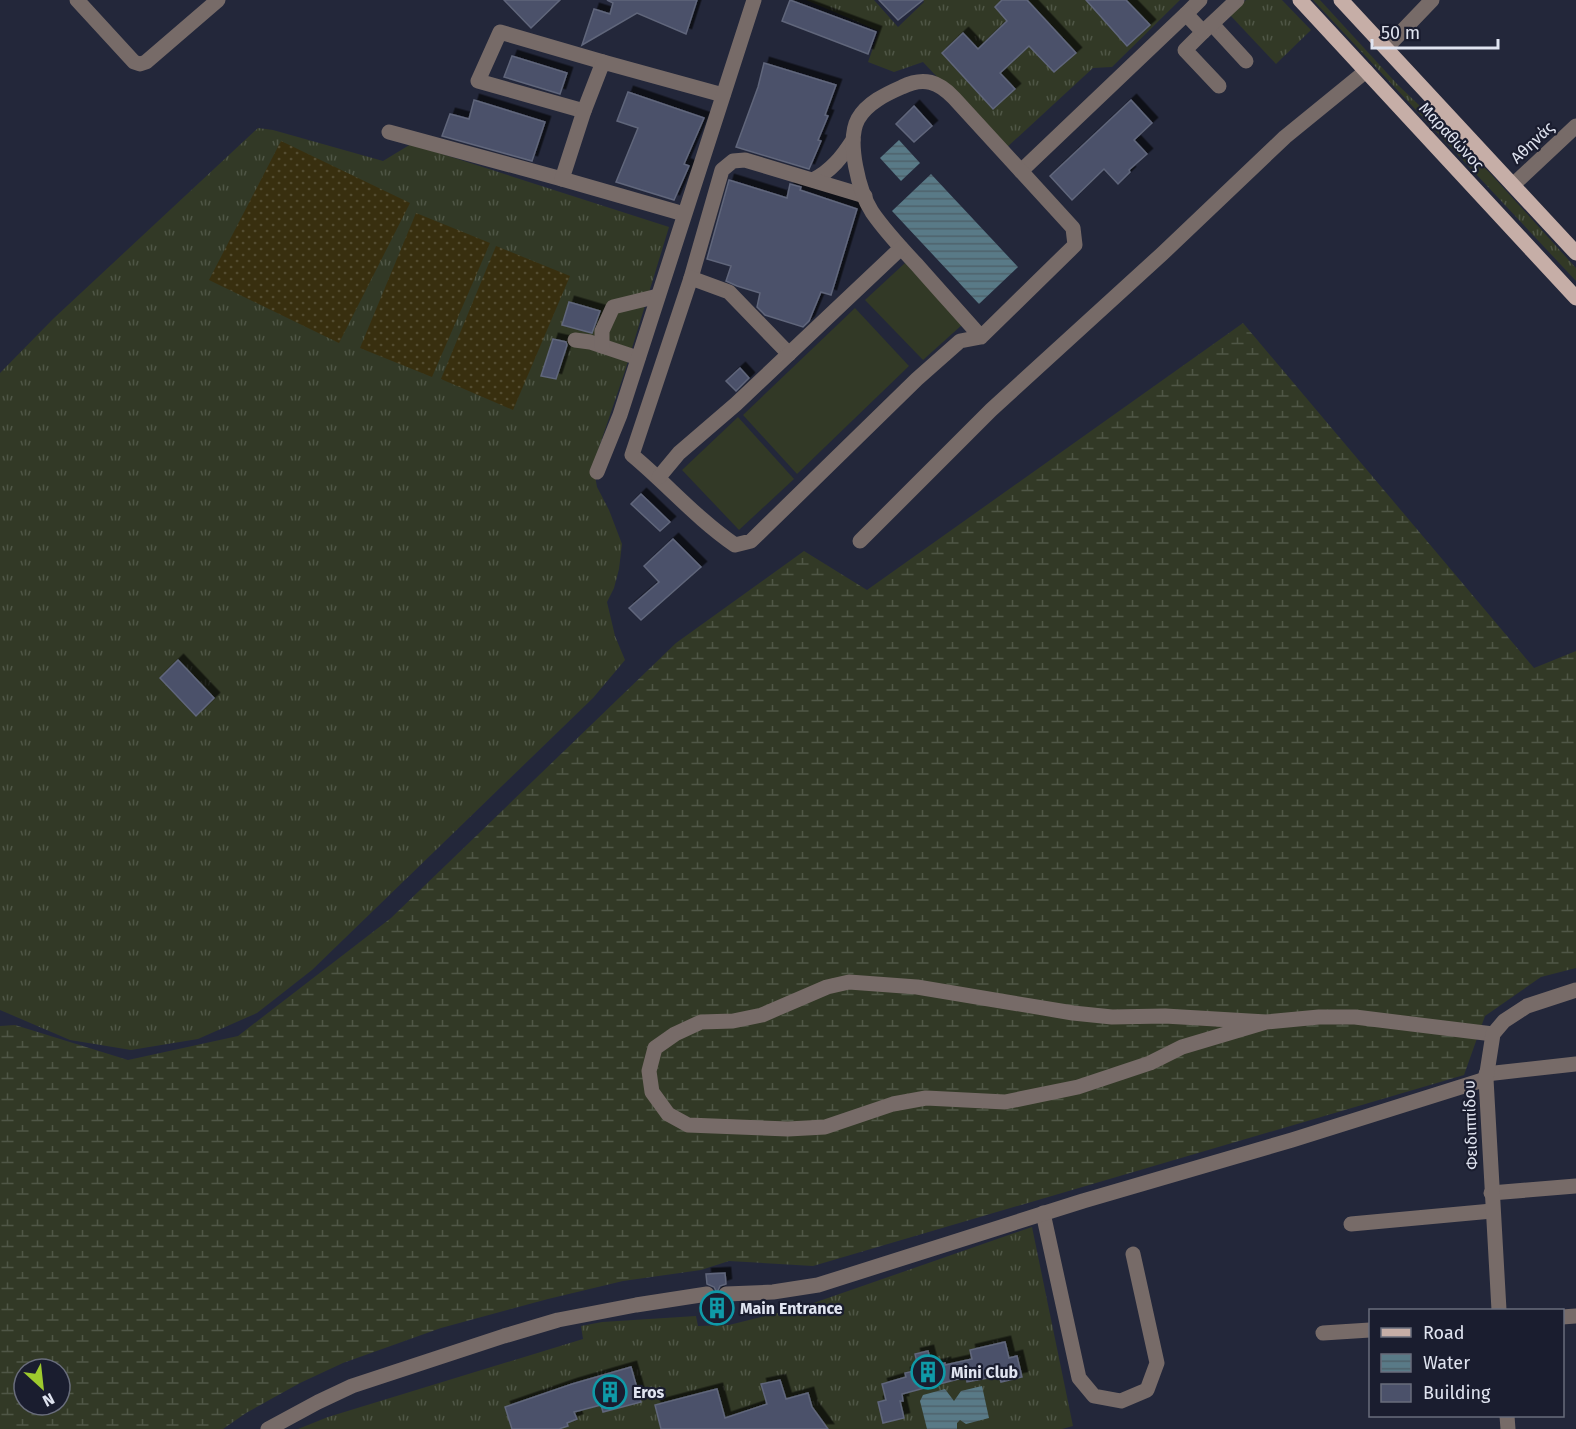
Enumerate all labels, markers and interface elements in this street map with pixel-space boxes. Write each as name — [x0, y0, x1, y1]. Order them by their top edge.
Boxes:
scale bar — [1372, 12, 1498, 50]
text: 50 m — [1381, 22, 1420, 44]
street label: Μαραθώνος — [1415, 98, 1488, 175]
street label: Αθηνάς — [1507, 117, 1558, 167]
street label: Φειδιππίδου — [1459, 1080, 1482, 1170]
building icon: Main Entrance — [699, 1290, 735, 1326]
place label: Main Entrance — [740, 1299, 843, 1318]
legend — [1369, 1309, 1564, 1417]
text: Road — [1423, 1322, 1465, 1344]
text: Water — [1423, 1352, 1470, 1374]
building icon: Mini Club — [910, 1354, 946, 1390]
north arrow — [12, 1357, 72, 1417]
place label: Mini Club — [951, 1363, 1018, 1382]
building icon: Eros — [592, 1374, 628, 1410]
text: Building — [1423, 1382, 1491, 1404]
place label: Eros — [633, 1383, 665, 1402]
text: N — [40, 1389, 58, 1411]

